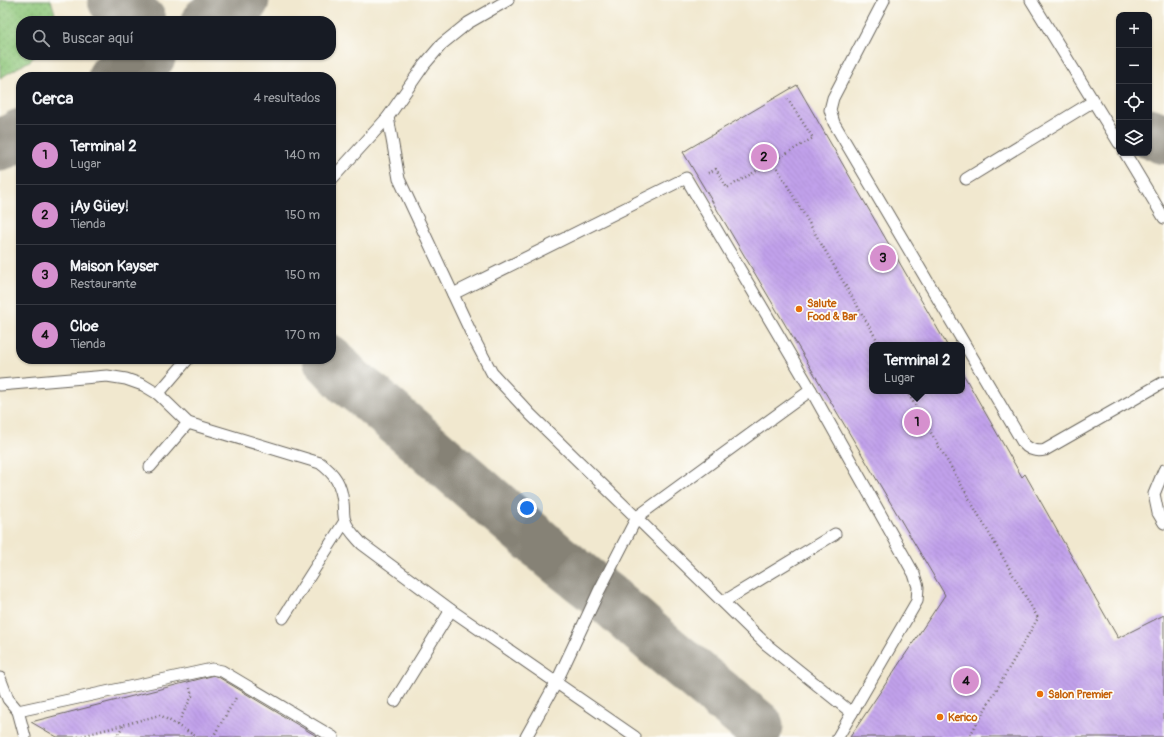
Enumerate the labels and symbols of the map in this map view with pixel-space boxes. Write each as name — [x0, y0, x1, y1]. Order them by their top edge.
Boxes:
pin: 2 — [751, 142, 777, 172]
pin: 3 — [870, 243, 896, 273]
place label: Salute Food & Bar — [807, 297, 858, 323]
marker: Salute Food & Bar — [794, 304, 804, 314]
pin: 1 — [904, 407, 930, 437]
your location — [517, 498, 537, 518]
pin: 4 — [953, 666, 979, 696]
place label: Salon Premier — [1048, 688, 1114, 701]
marker: Salon Premier — [1035, 689, 1045, 699]
place label: Kerico — [948, 711, 978, 724]
marker: Kerico — [935, 712, 945, 722]

